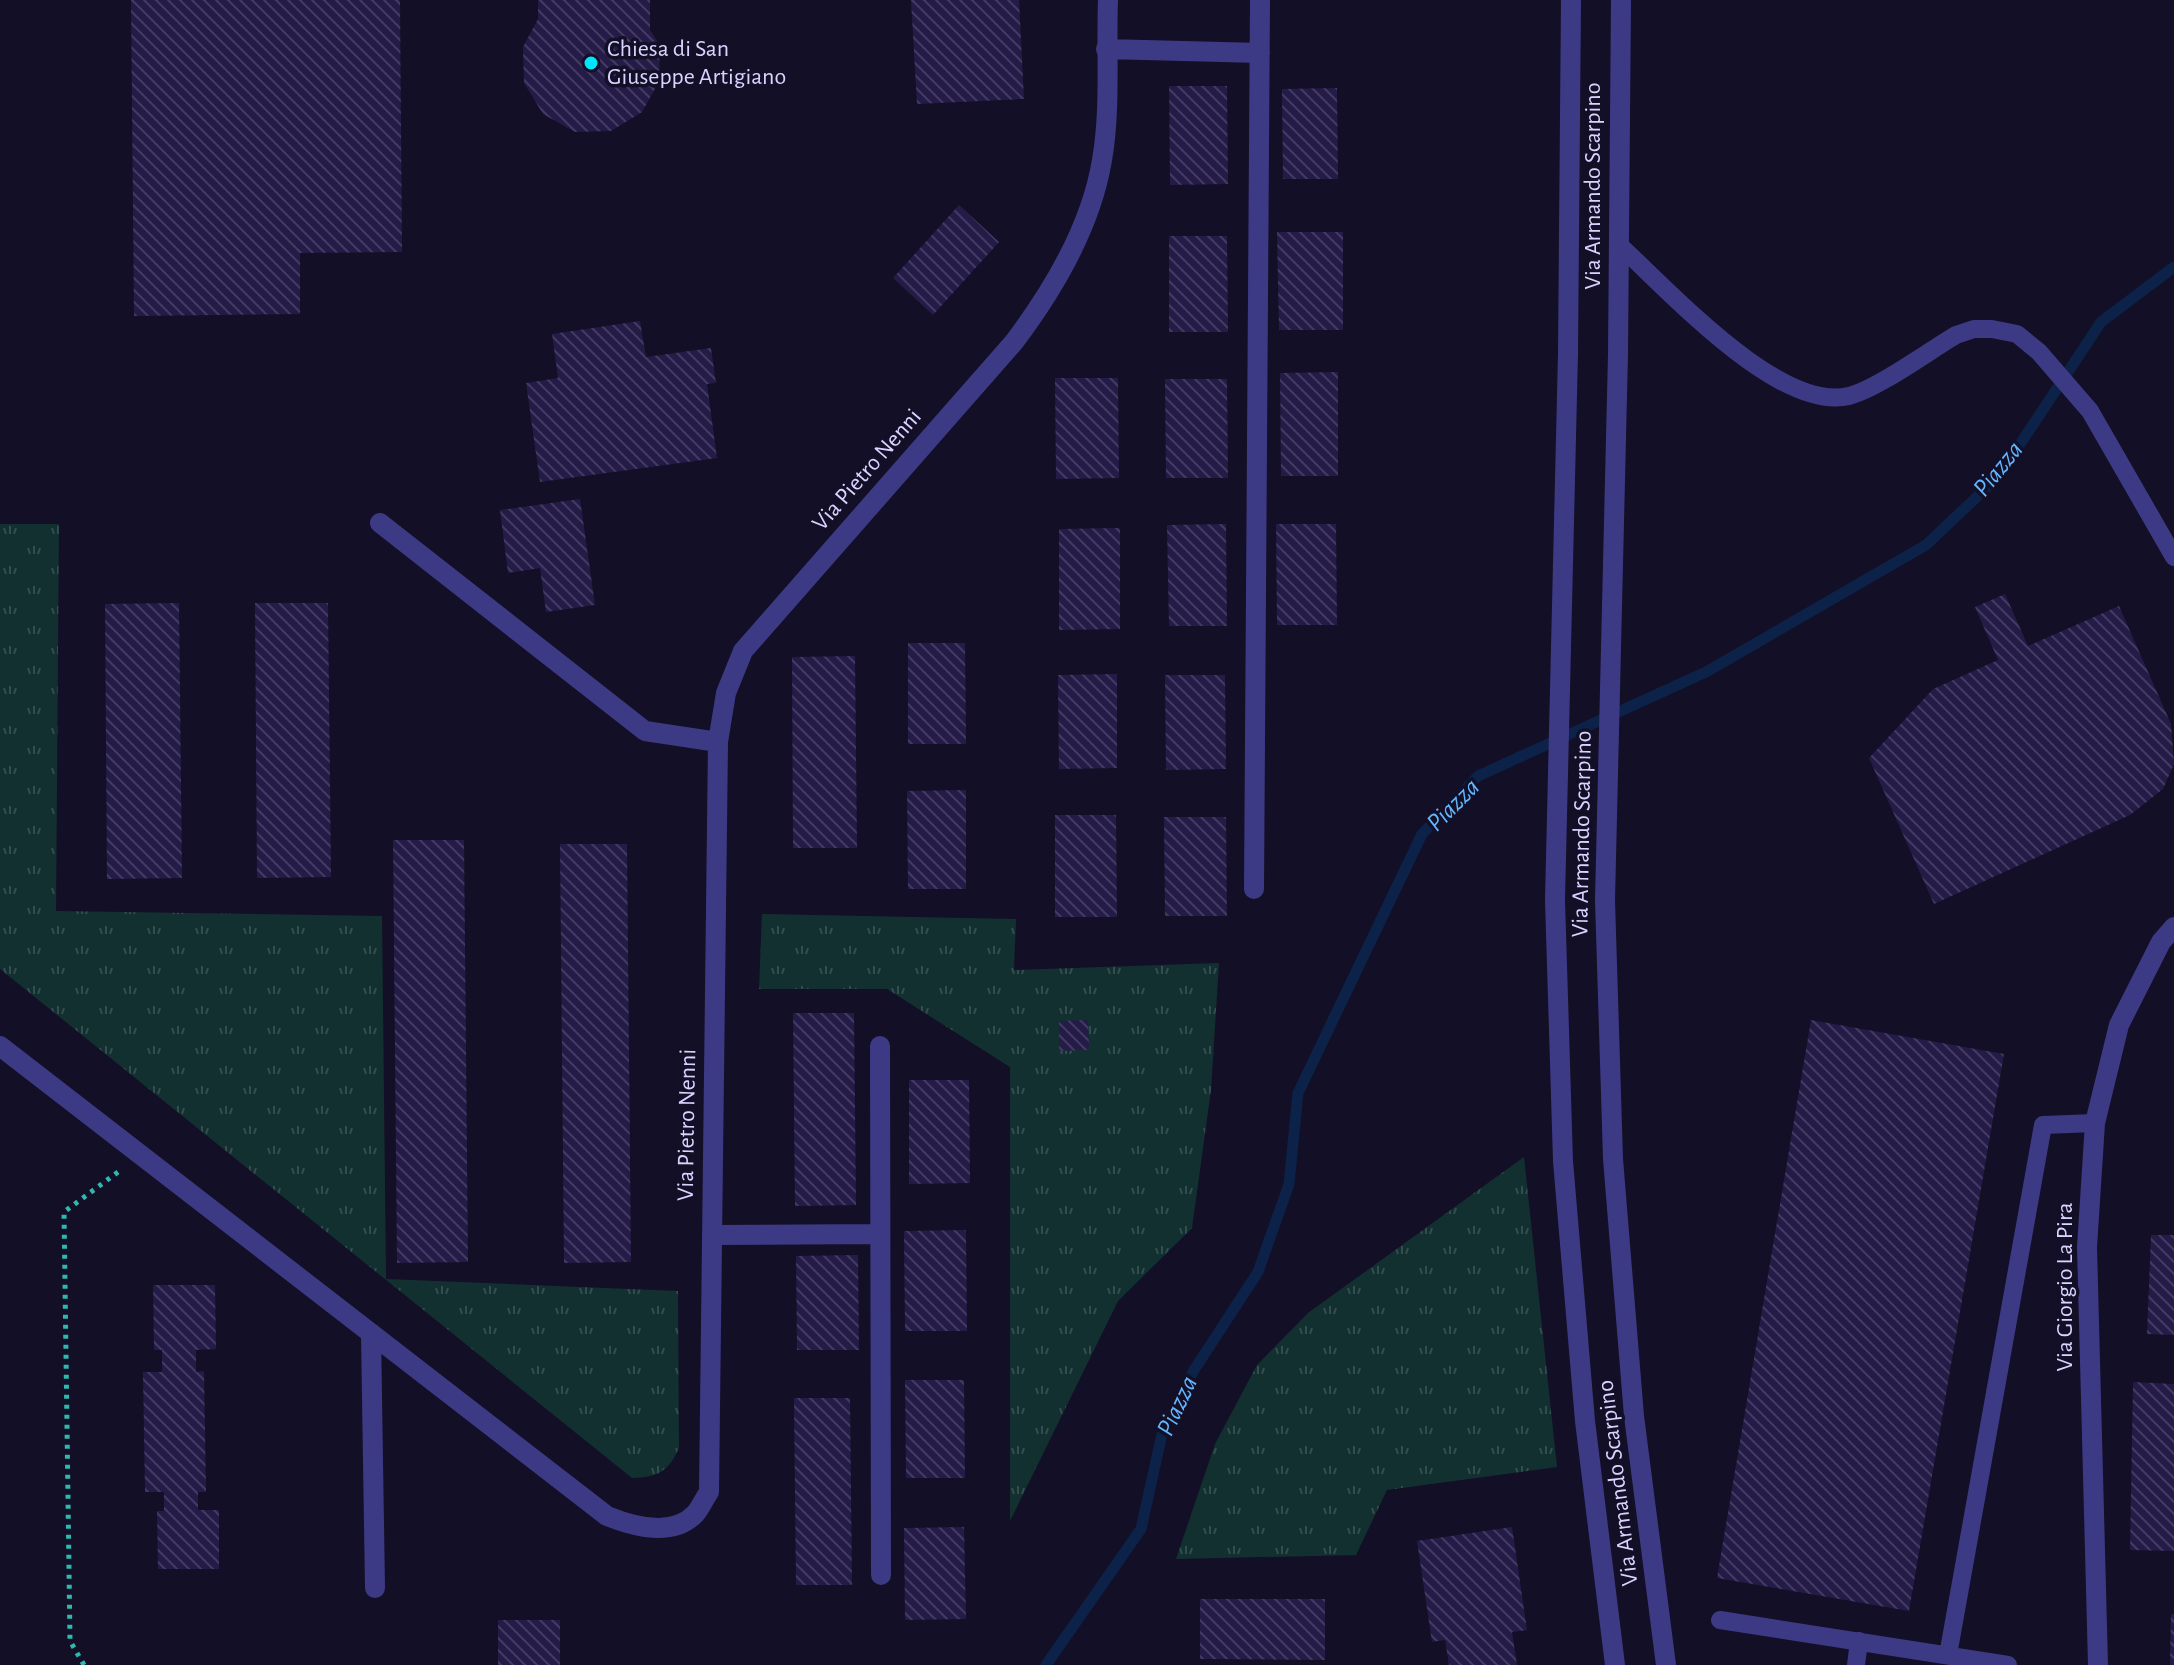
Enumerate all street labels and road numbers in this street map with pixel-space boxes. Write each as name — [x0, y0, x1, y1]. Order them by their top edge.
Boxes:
street label: Via Armando Scarpino — [1581, 82, 1605, 290]
street label: Via Pietro Nenni — [808, 405, 926, 535]
street label: Via Armando Scarpino — [1568, 730, 1596, 938]
street label: Via Pietro Nenni — [674, 1049, 700, 1201]
street label: Via Giorgio La Pira — [2053, 1202, 2077, 1372]
street label: Via Armando Scarpino — [1593, 1379, 1643, 1587]

